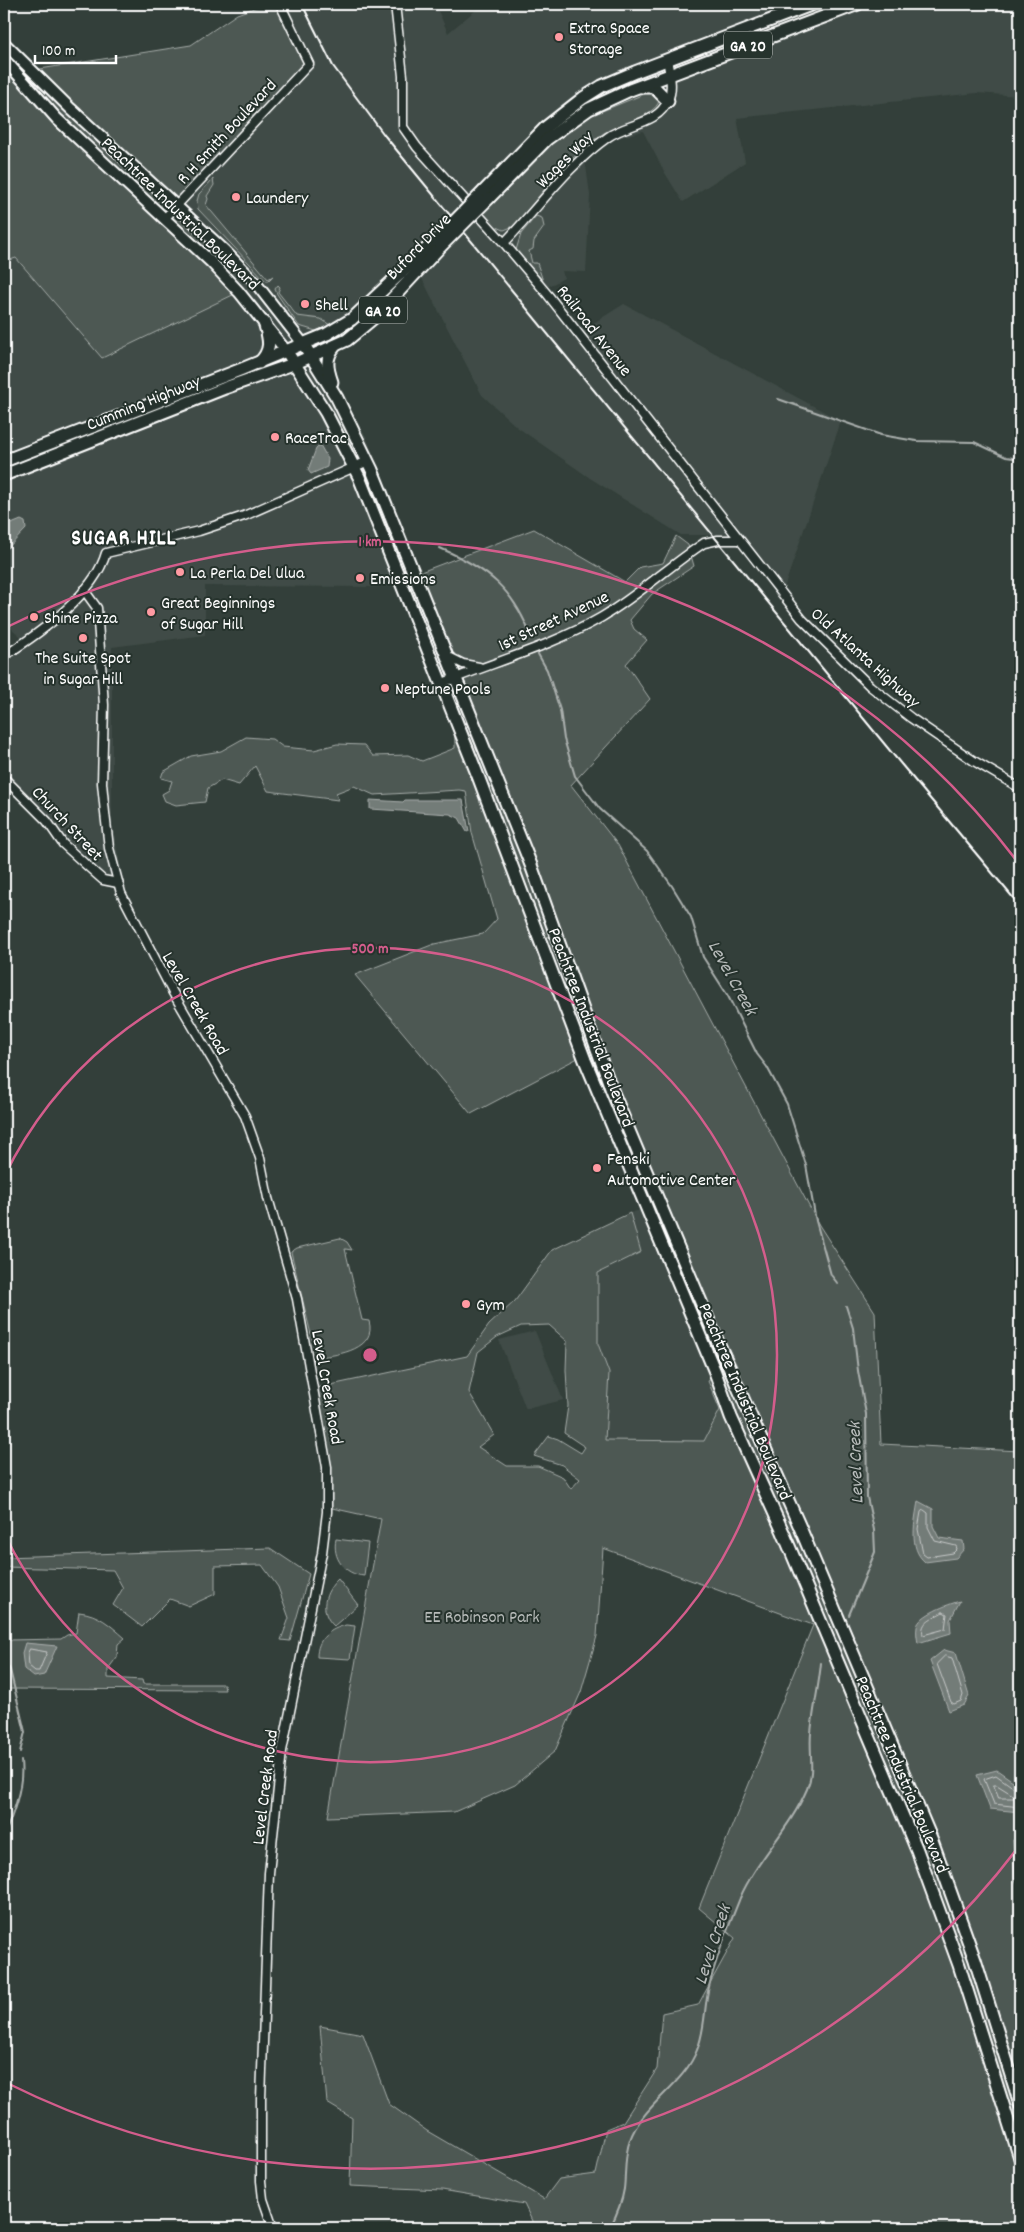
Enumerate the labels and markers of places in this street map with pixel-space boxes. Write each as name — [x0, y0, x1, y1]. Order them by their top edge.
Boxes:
place label: Extra Space Storage — [569, 17, 650, 63]
marker: Extra Space Storage — [553, 31, 565, 43]
place label: Laundery — [246, 187, 309, 212]
marker: Laundery — [230, 191, 242, 203]
place label: Shell — [315, 294, 348, 319]
marker: Shell — [299, 298, 311, 310]
place label: RaceTrac — [285, 427, 347, 452]
marker: RaceTrac — [269, 431, 281, 443]
place label: La Perla Del Ulua — [190, 562, 305, 587]
marker: La Perla Del Ulua — [174, 566, 186, 578]
place label: Emissions — [370, 568, 436, 593]
marker: Emissions — [354, 572, 366, 584]
place label: Great Beginnings of Sugar Hill — [161, 592, 275, 638]
marker: Great Beginnings of Sugar Hill — [145, 606, 157, 618]
place label: Shine Pizza — [44, 607, 118, 632]
marker: Shine Pizza — [28, 611, 40, 623]
marker: The Suite Spot in Sugar Hill — [77, 632, 89, 644]
place label: The Suite Spot in Sugar Hill — [35, 647, 131, 693]
place label: Neptune Pools — [395, 678, 491, 703]
marker: Neptune Pools — [379, 682, 391, 694]
place label: Fenski Automotive Center — [607, 1148, 736, 1194]
marker: Fenski Automotive Center — [591, 1162, 603, 1174]
place label: Gym — [476, 1294, 505, 1319]
marker: Gym — [460, 1298, 472, 1310]
centre of rings — [361, 1346, 379, 1364]

